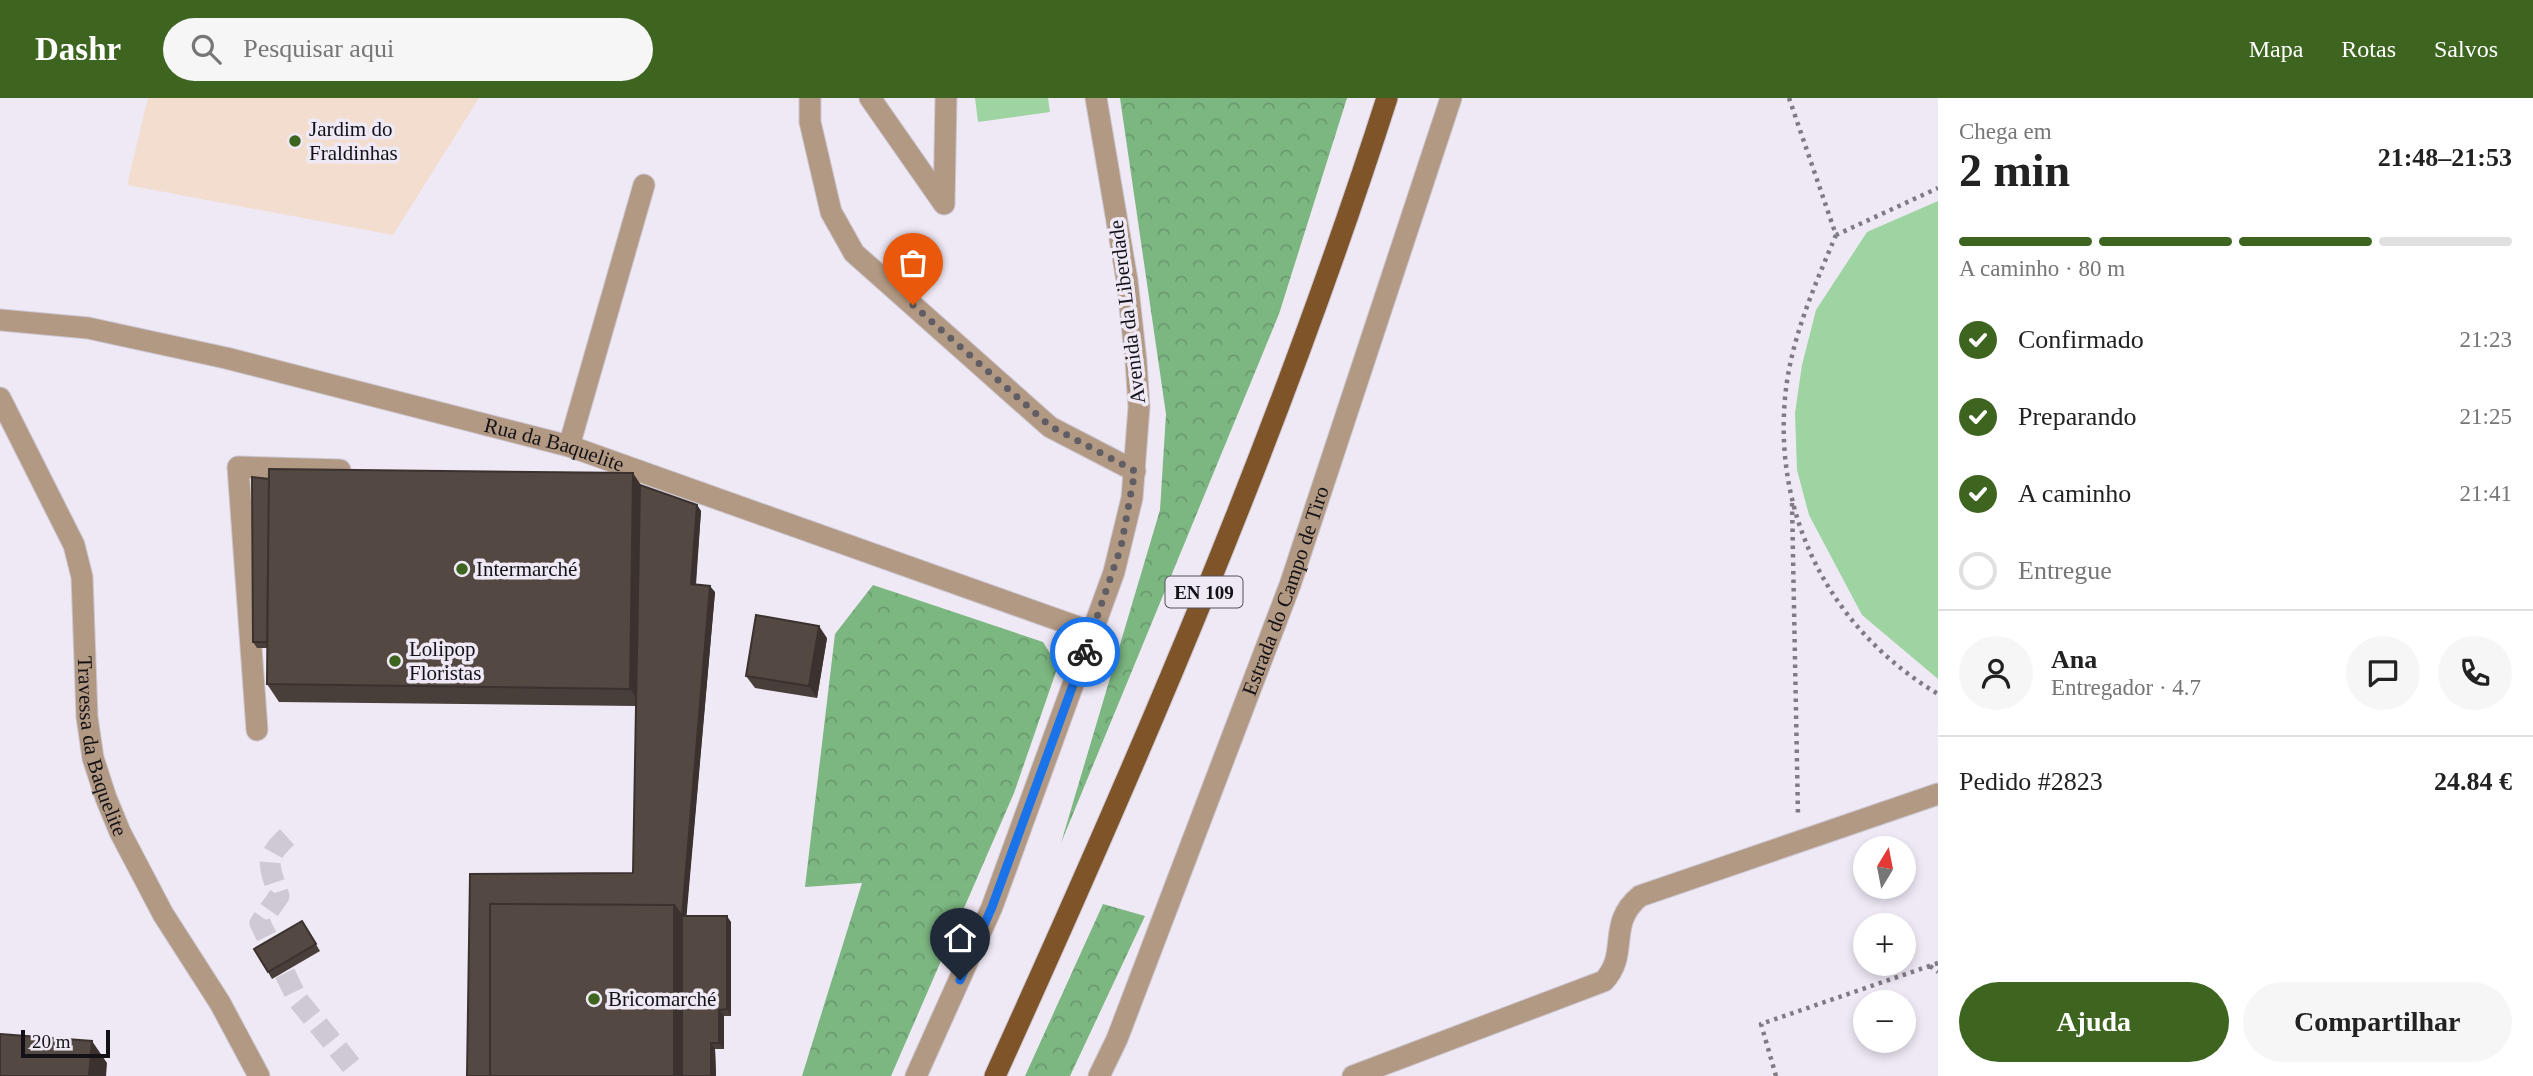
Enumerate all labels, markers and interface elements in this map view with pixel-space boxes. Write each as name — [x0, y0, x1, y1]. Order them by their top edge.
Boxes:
search box — [163, 18, 653, 81]
icon: search — [187, 30, 225, 68]
text: Dashr — [35, 31, 121, 67]
text: Pesquisar aqui — [243, 34, 394, 63]
text: Mapa — [2249, 36, 2303, 62]
text: Rotas — [2341, 36, 2396, 62]
text: Salvos — [2434, 36, 2498, 62]
place label: Jardim do Fraldinhas — [309, 117, 398, 165]
text: Chega em — [1959, 119, 2052, 144]
marker: Jardim do Fraldinhas — [287, 133, 303, 149]
text: 21:48–21:53 — [2378, 143, 2512, 172]
text: 2 min — [1959, 145, 2070, 196]
street label: Avenida da Liberdade — [1104, 219, 1150, 405]
pin — [883, 233, 943, 305]
icon: bag — [894, 244, 932, 282]
text: A caminho · 80 m — [1959, 256, 2125, 281]
icon: check — [1959, 321, 1997, 359]
text: Confirmado — [2018, 325, 2144, 354]
text: 21:23 — [2460, 327, 2512, 352]
icon: check — [1959, 398, 1997, 436]
text: Preparando — [2018, 402, 2136, 431]
text: 21:25 — [2460, 404, 2512, 429]
street label: Rua da Baquelite — [482, 413, 627, 477]
icon: check — [1959, 475, 1997, 513]
text: A caminho — [2018, 479, 2131, 508]
text: 21:41 — [2460, 481, 2512, 506]
street label: Estrada do Campo de Tiro — [1237, 483, 1334, 699]
text: Entregue — [2018, 556, 2112, 585]
place label: Intermarché — [476, 557, 577, 581]
marker: Intermarché — [454, 561, 470, 577]
road number: EN 109 — [1166, 576, 1242, 607]
courier — [1050, 617, 1120, 687]
icon: bike — [1066, 633, 1104, 671]
button: person — [1959, 636, 2033, 710]
button: chat — [2346, 636, 2420, 710]
button: phone — [2438, 636, 2512, 710]
place label: Lolipop Floristas — [409, 637, 481, 685]
text: Ana — [2051, 645, 2097, 674]
marker: Lolipop Floristas — [387, 653, 403, 669]
street label: Travessa da Baquelite — [73, 656, 132, 840]
text: Entregador · 4.7 — [2051, 675, 2201, 700]
text: Pedido #2823 — [1959, 767, 2103, 796]
text: 24.84 € — [2434, 767, 2512, 796]
north arrow — [1853, 836, 1916, 900]
map controls — [1853, 836, 1916, 1053]
pin — [930, 908, 990, 980]
button: + — [1853, 913, 1916, 976]
icon: home — [941, 919, 979, 957]
button: Ajuda — [1959, 982, 2229, 1062]
button: Compartilhar — [2243, 982, 2512, 1062]
place label: Bricomarché — [608, 987, 716, 1011]
button: − — [1853, 990, 1916, 1053]
marker: Bricomarché — [586, 991, 602, 1007]
scale bar — [21, 1027, 110, 1059]
text: 20 m — [32, 1031, 71, 1052]

